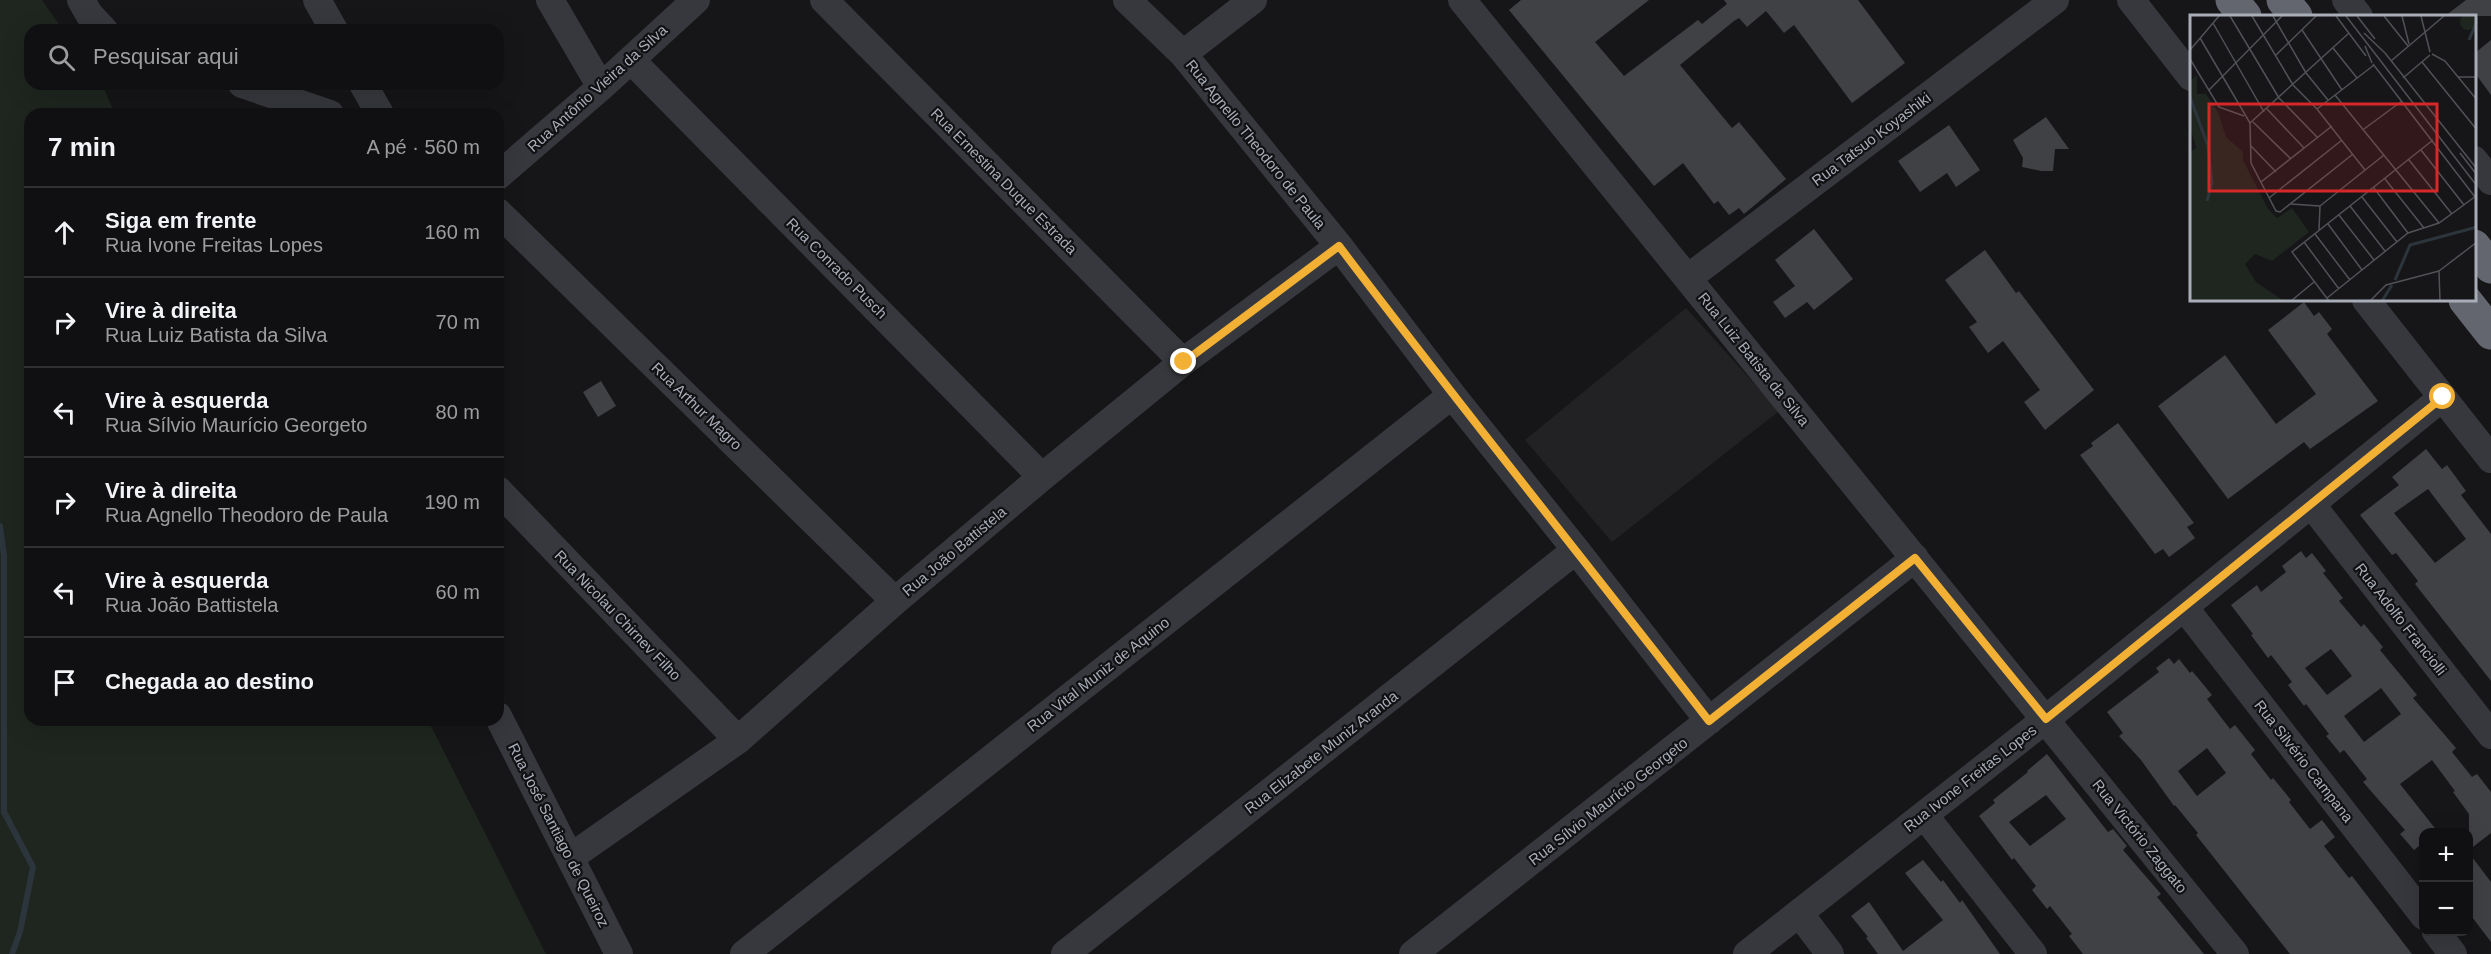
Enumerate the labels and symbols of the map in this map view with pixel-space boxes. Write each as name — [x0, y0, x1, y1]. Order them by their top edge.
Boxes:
inset map — [2190, 15, 2476, 302]
street label: Rua Antônio Vieira da Silva — [524, 21, 671, 155]
street label: Rua Agnello Theodoro de Paula — [1183, 56, 1330, 232]
street label: Rua Tatsuo Koyashiki — [1808, 89, 1934, 189]
street label: Rua Ernestina Duque Estrada — [928, 105, 1081, 258]
street label: Rua Conrado Pusch — [783, 214, 891, 322]
street label: Rua Luiz Batista da Silva — [1695, 289, 1813, 430]
route end — [1170, 348, 1196, 374]
street label: Rua Arthur Magro — [649, 359, 745, 453]
route start — [2429, 383, 2455, 409]
street label: Rua João Battistela — [899, 502, 1010, 599]
street label: Rua Nicolau Chirnev Filho — [551, 546, 685, 684]
street label: Rua Adolfo Franciolli — [2352, 560, 2450, 678]
street label: Rua Vital Muniz de Aquino — [1024, 613, 1172, 735]
street label: Rua Elizabete Muniz Aranda — [1241, 687, 1401, 817]
street label: Rua Silvério Campana — [2251, 697, 2357, 826]
street label: Rua Ivone Freitas Lopes — [1900, 721, 2040, 835]
street label: Rua Sílvio Maurício Georgeto — [1525, 734, 1691, 868]
street label: Rua José Santiago de Queiroz — [505, 740, 613, 930]
street label: Rua Victório Zaggato — [2089, 776, 2191, 896]

